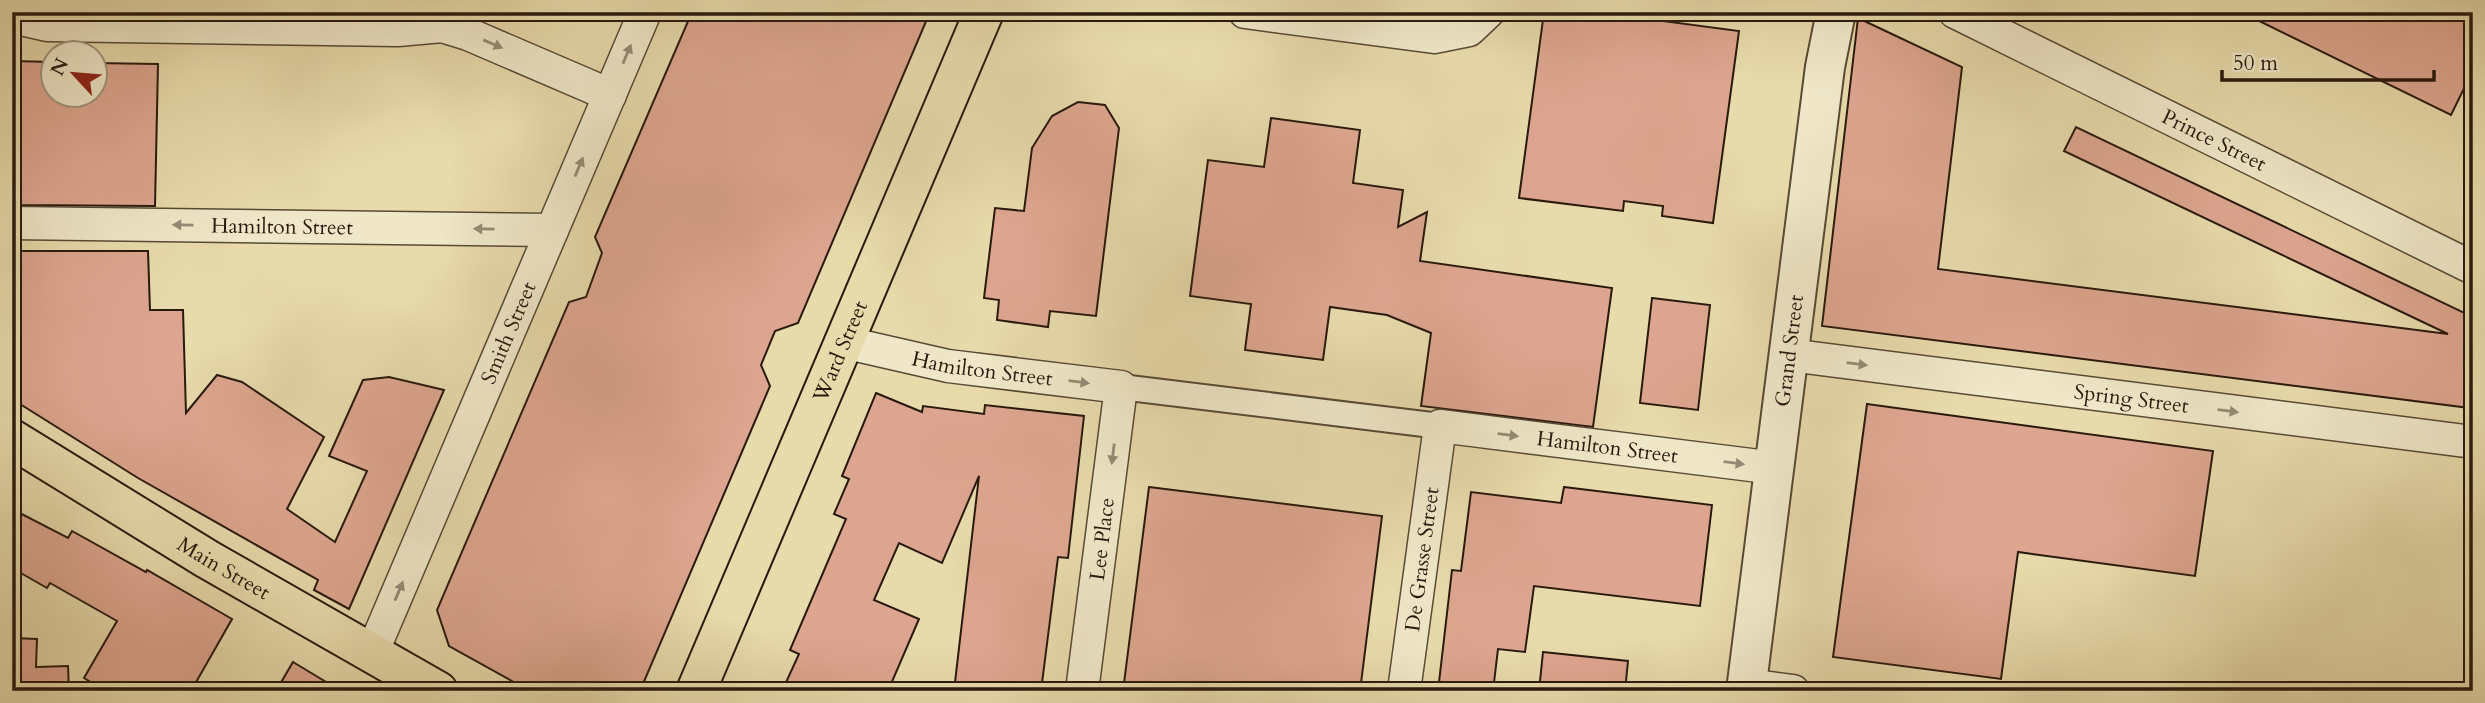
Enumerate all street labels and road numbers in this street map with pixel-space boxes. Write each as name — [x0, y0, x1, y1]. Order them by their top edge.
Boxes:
street label: Prince Street — [2157, 102, 2271, 179]
street label: Hamilton Street — [211, 212, 353, 242]
street label: Smith Street — [474, 277, 544, 389]
street label: Grand Street — [1768, 293, 1811, 409]
street label: Ward Street — [806, 296, 875, 407]
street label: Hamilton Street — [909, 344, 1054, 394]
street label: Spring Street — [2072, 377, 2191, 421]
street label: Hamilton Street — [1535, 424, 1680, 471]
street label: De Grasse Street — [1398, 485, 1447, 633]
street label: Lee Place — [1083, 496, 1122, 582]
street label: Main Street — [172, 530, 275, 607]

